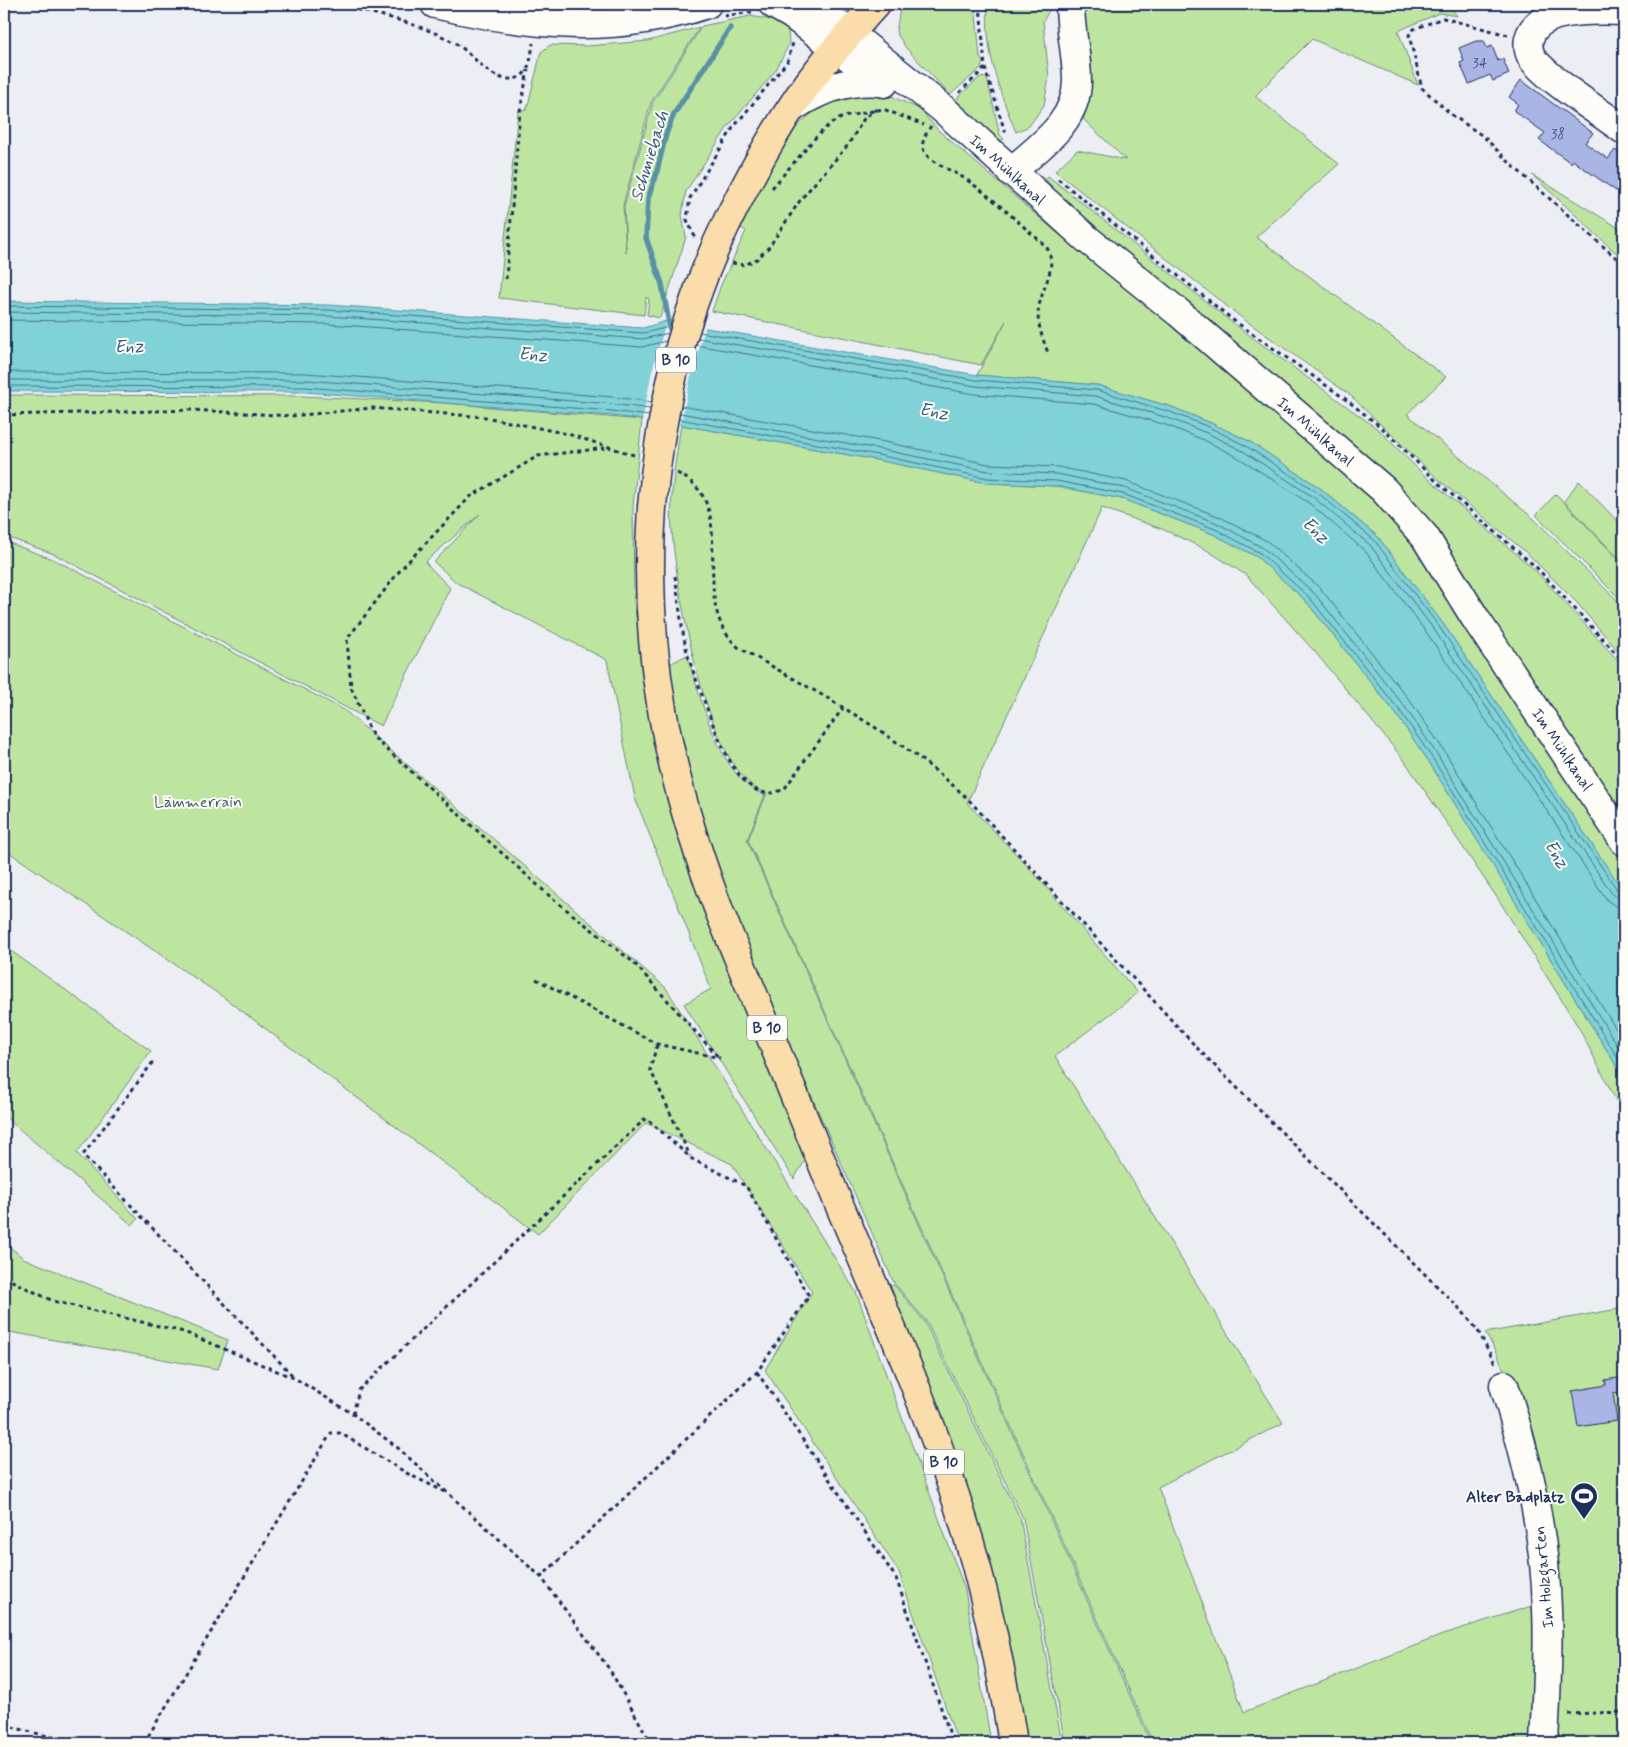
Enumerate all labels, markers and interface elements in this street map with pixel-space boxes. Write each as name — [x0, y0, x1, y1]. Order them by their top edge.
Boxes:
house number: 34 — [1473, 54, 1488, 72]
water label: Schmiebach — [625, 108, 675, 204]
house number: 38 — [1551, 125, 1565, 143]
street label: Im Mühlkanal — [964, 130, 1050, 210]
water label: Enz — [114, 334, 144, 360]
water label: Enz — [517, 342, 549, 368]
road number: B 10 — [656, 348, 696, 372]
street label: Im Mühlkanal — [1272, 393, 1358, 472]
water label: Enz — [917, 398, 951, 426]
water label: Enz — [1296, 512, 1334, 550]
street label: Im Mühlkanal — [1526, 704, 1597, 795]
park label: Lämmerrain — [154, 792, 242, 813]
water label: Enz — [1538, 836, 1574, 874]
road number: B 10 — [747, 1016, 787, 1040]
road number: B 10 — [924, 1450, 964, 1474]
sports icon: Alter Badplatz — [1569, 1481, 1599, 1520]
place label: Alter Badplatz — [1466, 1487, 1565, 1508]
street label: Im Holzgarten — [1530, 1525, 1560, 1629]

